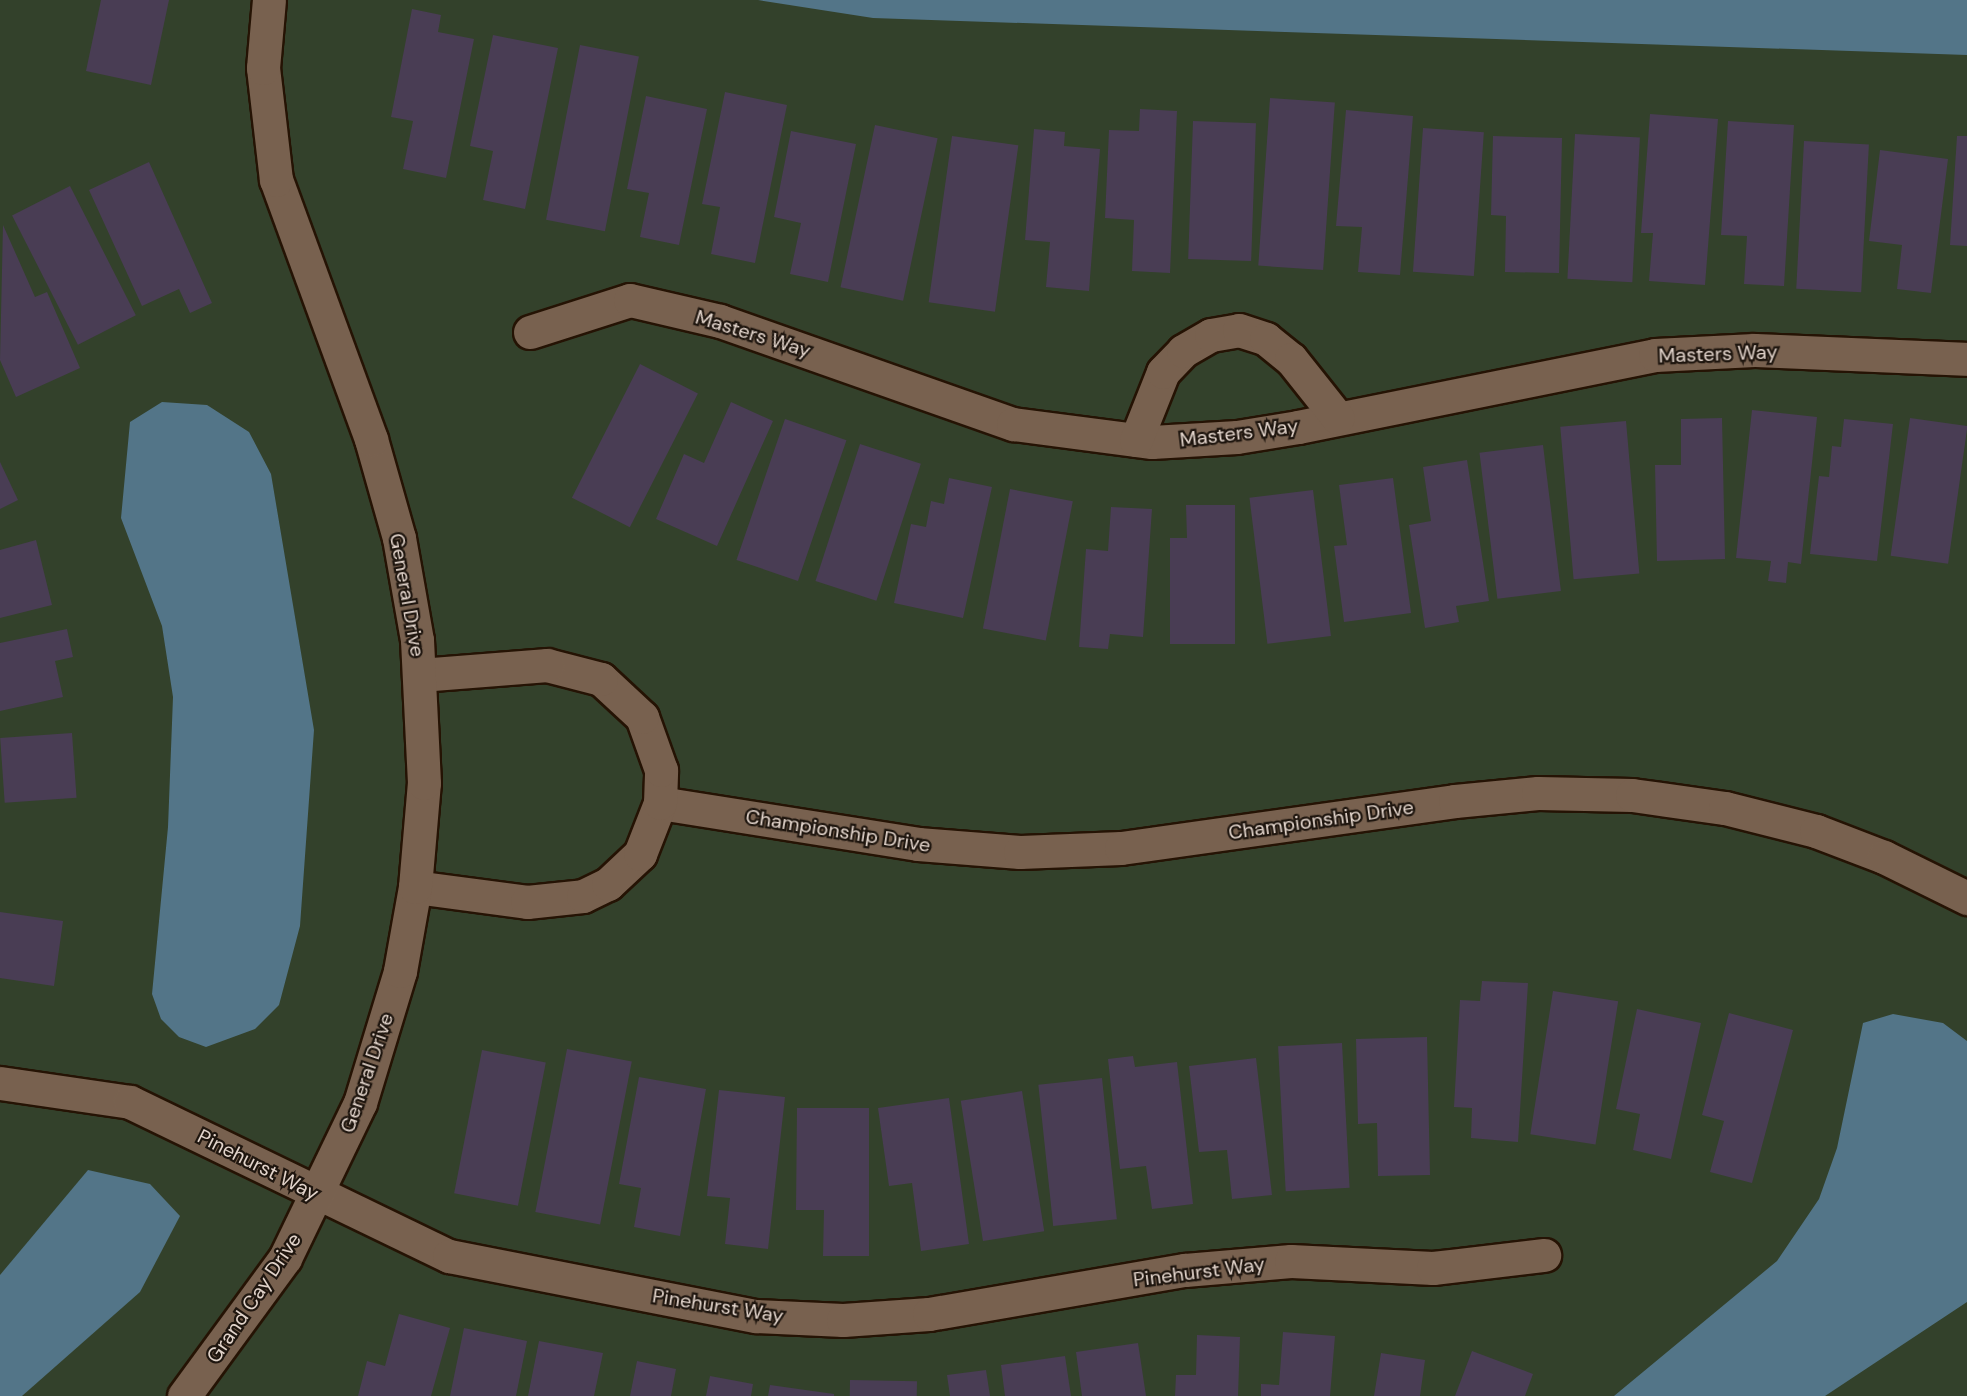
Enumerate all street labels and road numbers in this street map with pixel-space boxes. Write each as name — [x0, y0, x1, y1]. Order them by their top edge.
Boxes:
street label: Masters Way — [693, 305, 813, 363]
street label: Masters Way — [1658, 340, 1778, 368]
street label: Masters Way — [1178, 414, 1300, 452]
street label: General Drive — [384, 531, 430, 659]
street label: Championship Drive — [1227, 795, 1415, 845]
street label: Championship Drive — [744, 805, 932, 857]
street label: General Drive — [335, 1010, 399, 1136]
street label: Pinehurst Way — [194, 1124, 322, 1206]
street label: Grand Cay Drive — [202, 1228, 306, 1368]
street label: Pinehurst Way — [1132, 1252, 1266, 1292]
street label: Pinehurst Way — [651, 1284, 785, 1328]

